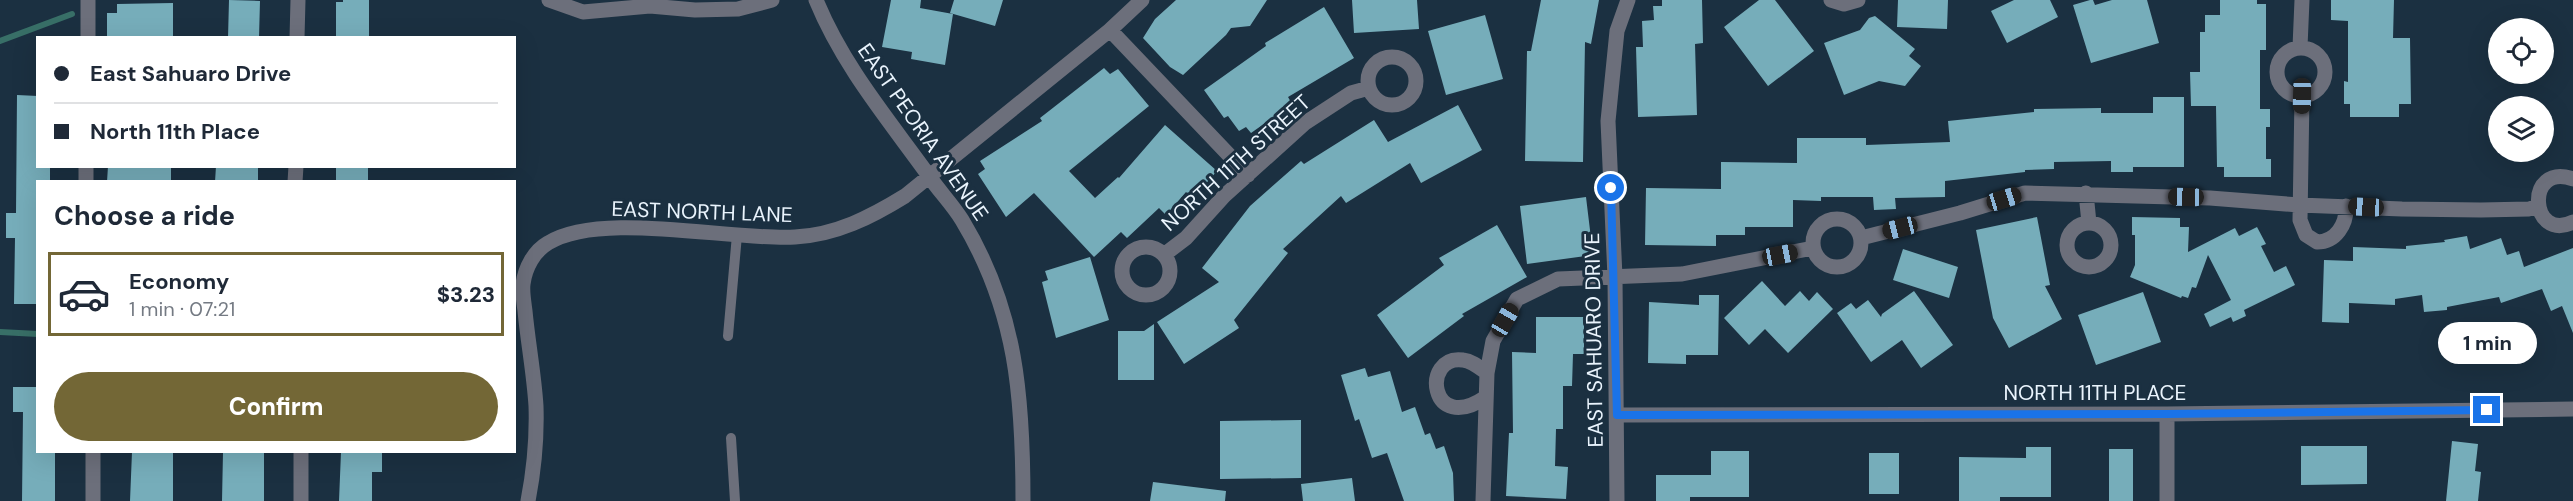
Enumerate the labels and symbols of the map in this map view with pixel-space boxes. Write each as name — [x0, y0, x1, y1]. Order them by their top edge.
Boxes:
street label: EAST PEORIA AVENUE — [851, 38, 995, 226]
car — [2293, 78, 2311, 114]
street label: NORTH 11TH STREET — [1156, 88, 1317, 237]
route start — [1597, 174, 1624, 201]
car — [1984, 185, 2024, 213]
car — [2168, 188, 2204, 206]
street label: EAST NORTH LANE — [611, 195, 793, 229]
car — [2348, 197, 2384, 217]
car — [1880, 215, 1920, 241]
street label: EAST SAHUARO DRIVE — [1578, 232, 1610, 448]
car — [1761, 243, 1799, 267]
car — [1488, 300, 1522, 340]
callout: 1 min — [2438, 323, 2536, 365]
street label: NORTH 11TH PLACE — [2004, 379, 2186, 407]
route end — [2473, 396, 2500, 423]

